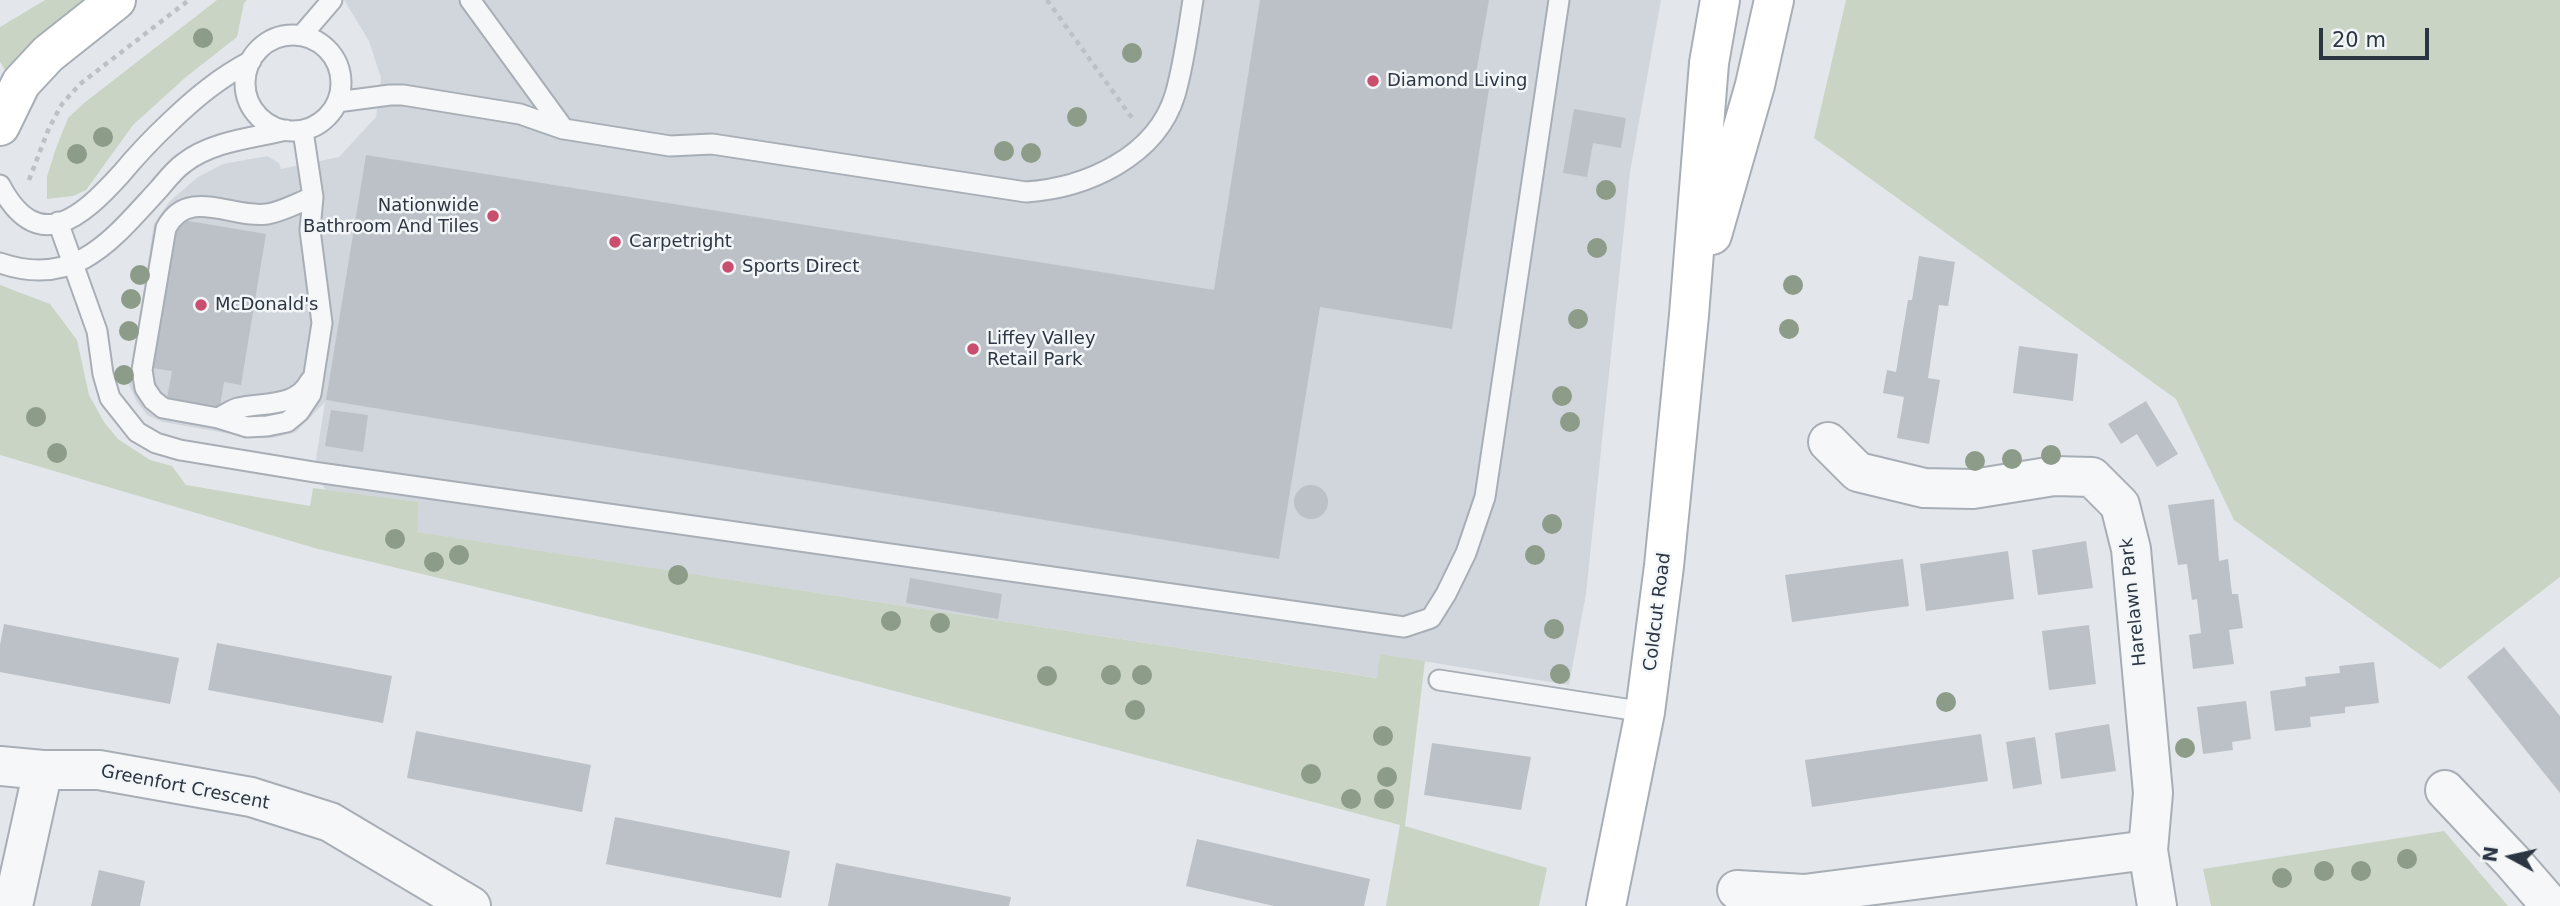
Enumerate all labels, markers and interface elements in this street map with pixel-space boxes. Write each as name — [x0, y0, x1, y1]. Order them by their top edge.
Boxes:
scale bar — [2322, 14, 2432, 58]
text: 20 m — [2332, 28, 2386, 52]
place label: Diamond Living — [1387, 70, 1528, 92]
marker: Diamond Living — [1365, 73, 1381, 89]
place label: Nationwide Bathroom And Tiles — [303, 195, 479, 238]
marker: Nationwide Bathroom And Tiles — [485, 208, 501, 224]
place label: Carpetright — [629, 231, 732, 253]
marker: Carpetright — [607, 234, 623, 250]
place label: Sports Direct — [742, 256, 859, 278]
marker: Sports Direct — [720, 259, 736, 275]
place label: McDonald's — [215, 294, 318, 316]
marker: McDonald's — [193, 297, 209, 313]
place label: Liffey Valley Retail Park — [987, 328, 1096, 370]
marker: Liffey Valley Retail Park — [965, 341, 981, 357]
street label: Harelawn Park — [2116, 537, 2152, 667]
street label: Coldcut Road — [1640, 551, 1676, 673]
street label: Greenfort Crescent — [99, 761, 271, 815]
north arrow — [2476, 822, 2546, 892]
text: N — [2478, 845, 2502, 863]

